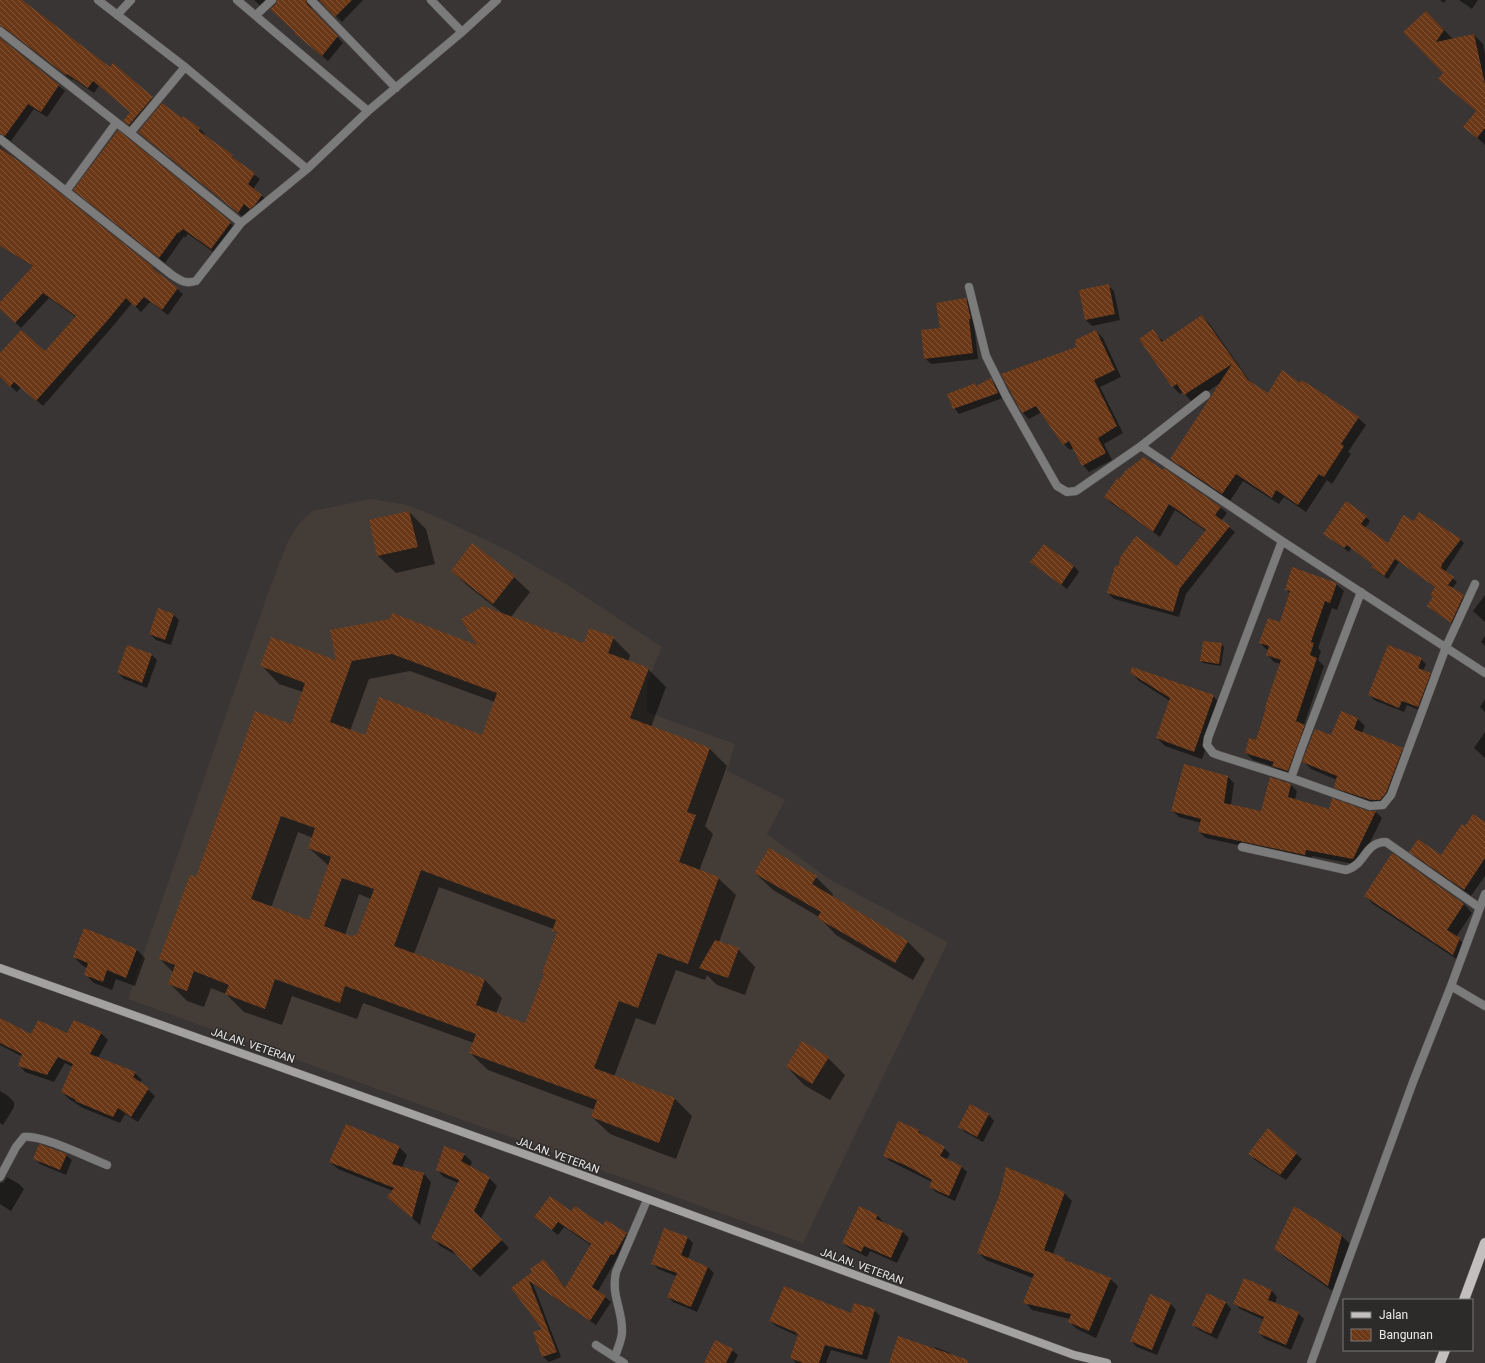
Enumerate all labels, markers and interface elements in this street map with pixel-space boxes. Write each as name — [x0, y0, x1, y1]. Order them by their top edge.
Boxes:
street label: JALAN. VETERAN — [209, 1025, 296, 1066]
street label: JALAN. VETERAN — [514, 1134, 601, 1177]
street label: JALAN. VETERAN — [818, 1245, 905, 1288]
legend — [1343, 1299, 1473, 1351]
text: Jalan — [1379, 1308, 1408, 1322]
text: Bangunan — [1379, 1328, 1433, 1342]

